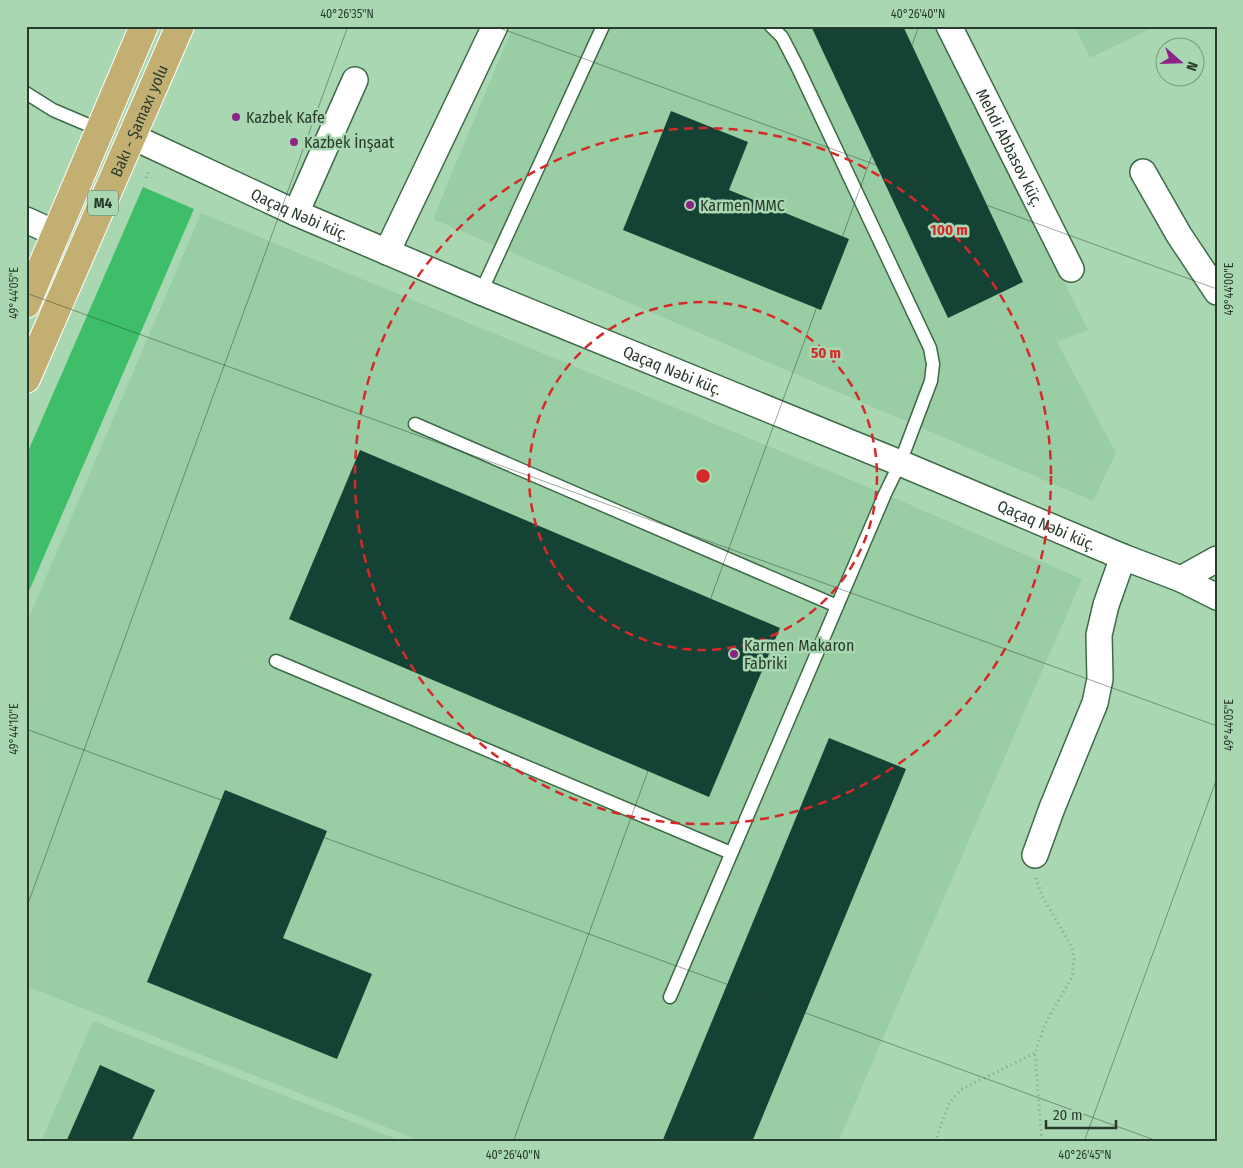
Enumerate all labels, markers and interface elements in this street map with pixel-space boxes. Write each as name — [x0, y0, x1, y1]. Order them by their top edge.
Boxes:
text: 40°26'35"N — [320, 7, 374, 21]
text: 40°26'40"N — [891, 7, 945, 21]
north arrow — [1156, 38, 1206, 88]
text: N — [1182, 59, 1201, 73]
street label: Bakı - Şamaxı yolu — [106, 62, 172, 180]
street label: Mehdi Abbasov küç. — [972, 86, 1047, 210]
place label: Kazbek Kafe — [246, 108, 325, 127]
marker: Kazbek Kafe — [230, 111, 242, 123]
place label: Kazbek İnşaat — [304, 133, 395, 152]
marker: Kazbek İnşaat — [288, 136, 300, 148]
street label: Qaçaq Nəbi küç. — [248, 184, 351, 244]
road number: M4 — [88, 190, 118, 216]
place label: Karmen MMC — [700, 196, 785, 215]
marker: Karmen MMC — [684, 199, 696, 211]
text: 100 m — [930, 221, 968, 239]
text: 49°44'00"E — [1222, 262, 1236, 315]
text: 49°44'05"E — [7, 267, 21, 319]
street label: Qaçaq Nəbi küç. — [620, 342, 724, 399]
text: 50 m — [811, 344, 841, 362]
centre of rings — [694, 467, 712, 485]
street label: Qaçaq Nəbi küç. — [995, 496, 1099, 554]
place label: Karmen Makaron Fabriki — [744, 636, 854, 673]
marker: Karmen Makaron Fabriki — [728, 648, 740, 660]
text: 49°44'05"E — [1222, 699, 1236, 751]
text: 49°44'10"E — [7, 703, 21, 755]
scale bar — [1046, 1098, 1116, 1130]
text: 20 m — [1053, 1106, 1083, 1124]
text: 40°26'40"N — [486, 1148, 540, 1162]
text: 40°26'45"N — [1058, 1148, 1112, 1162]

